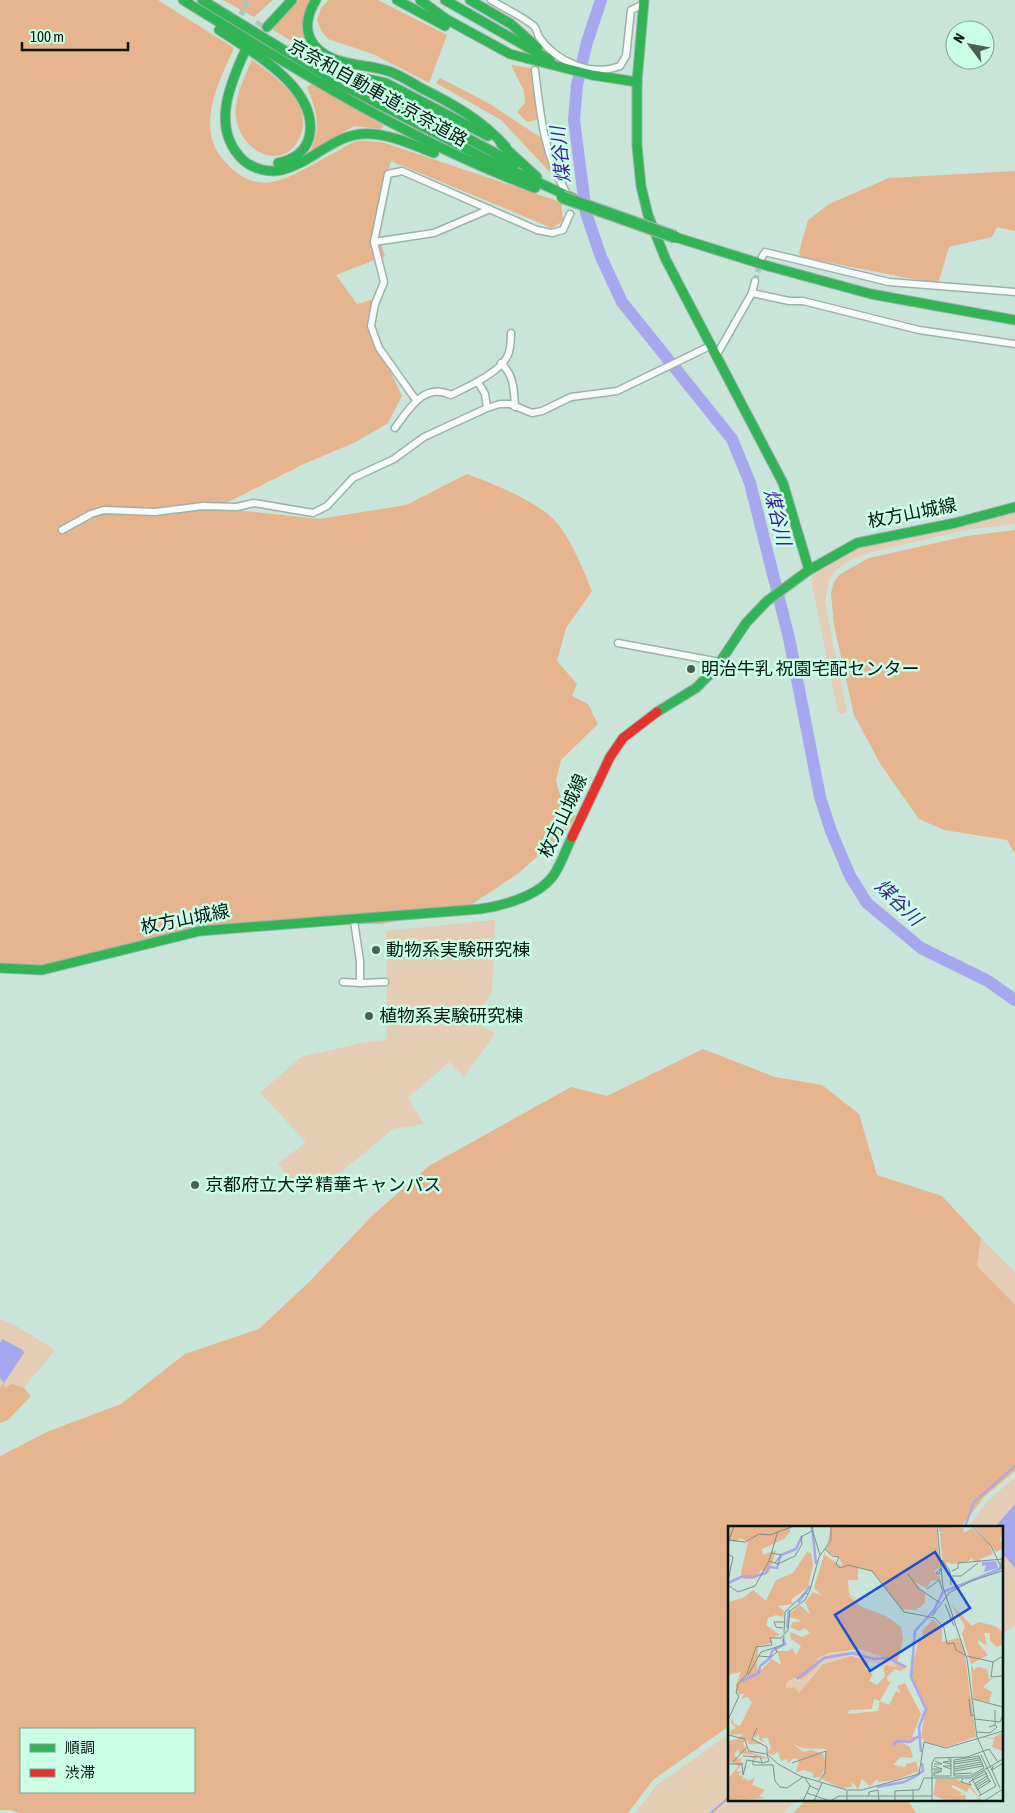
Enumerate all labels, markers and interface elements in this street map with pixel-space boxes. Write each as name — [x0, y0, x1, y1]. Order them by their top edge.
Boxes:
scale bar — [22, 20, 129, 52]
north arrow — [945, 20, 995, 70]
text: 100 m — [30, 28, 64, 45]
text: N — [950, 30, 968, 46]
street label: 京奈和自動車道;京奈道路 — [285, 35, 471, 151]
water label: 煤谷川 — [546, 124, 574, 185]
water label: 煤谷川 — [760, 487, 796, 549]
street label: 枚方山城線 — [866, 494, 958, 531]
place label: 明治牛乳 祝園宅配センター — [701, 658, 919, 679]
marker: 明治牛乳 祝園宅配センター — [685, 663, 697, 675]
street label: 枚方山城線 — [534, 771, 591, 861]
water label: 煤谷川 — [871, 874, 929, 931]
street label: 枚方山城線 — [139, 900, 231, 937]
place label: 動物系実験研究棟 — [386, 939, 530, 960]
marker: 動物系実験研究棟 — [370, 944, 382, 956]
place label: 植物系実験研究棟 — [379, 1005, 523, 1026]
marker: 植物系実験研究棟 — [363, 1010, 375, 1022]
place label: 京都府立大学 精華キャンパス — [205, 1174, 441, 1195]
marker: 京都府立大学 精華キャンパス — [189, 1179, 201, 1191]
inset map — [728, 1526, 1002, 1800]
legend — [20, 1728, 195, 1793]
text: 順調 — [65, 1739, 95, 1756]
text: 渋滞 — [65, 1764, 95, 1781]

